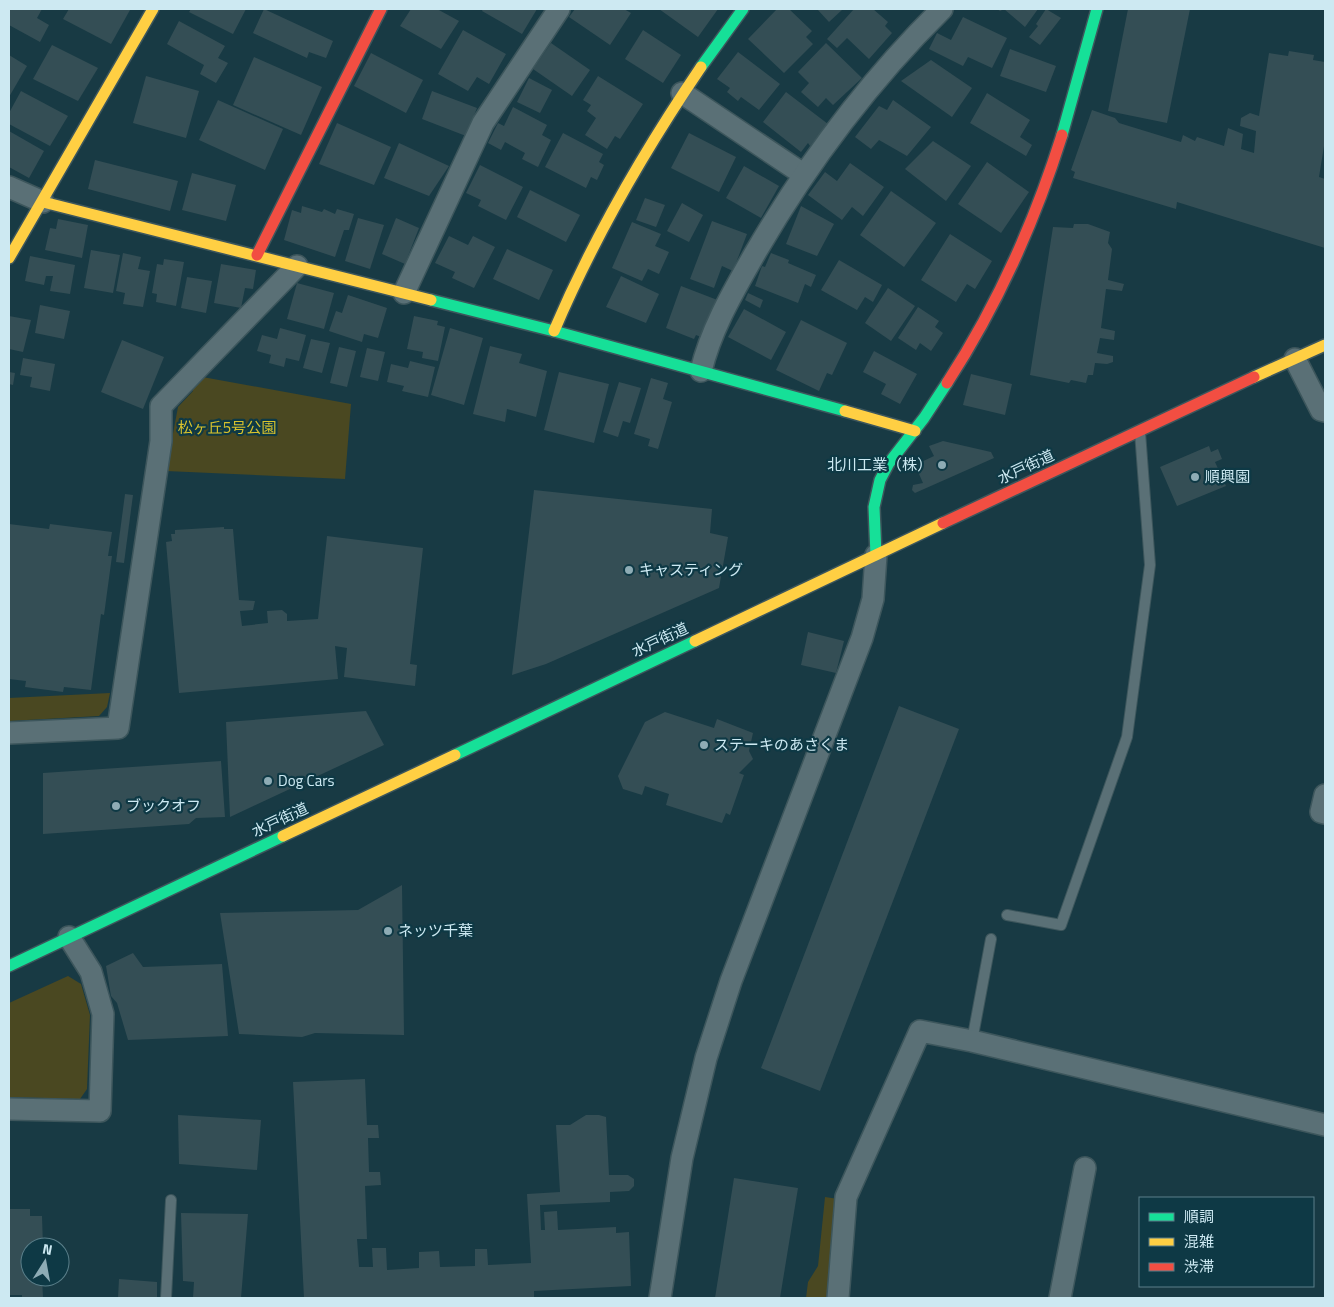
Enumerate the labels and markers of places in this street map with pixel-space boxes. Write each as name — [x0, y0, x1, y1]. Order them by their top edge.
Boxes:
place label: 北川工業（株） — [827, 453, 932, 476]
marker: 北川工業（株） — [936, 459, 948, 471]
place label: 順興園 — [1205, 465, 1250, 488]
marker: 順興園 — [1189, 471, 1201, 483]
place label: キャスティング — [639, 558, 743, 581]
marker: キャスティング — [623, 564, 635, 576]
place label: ステーキのあさくま — [714, 733, 849, 756]
marker: ステーキのあさくま — [698, 739, 710, 751]
place label: Dog Cars — [278, 769, 334, 792]
marker: Dog Cars — [262, 775, 274, 787]
place label: ブックオフ — [126, 794, 201, 817]
marker: ブックオフ — [110, 800, 122, 812]
place label: ネッツ千葉 — [398, 919, 473, 942]
marker: ネッツ千葉 — [382, 925, 394, 937]

